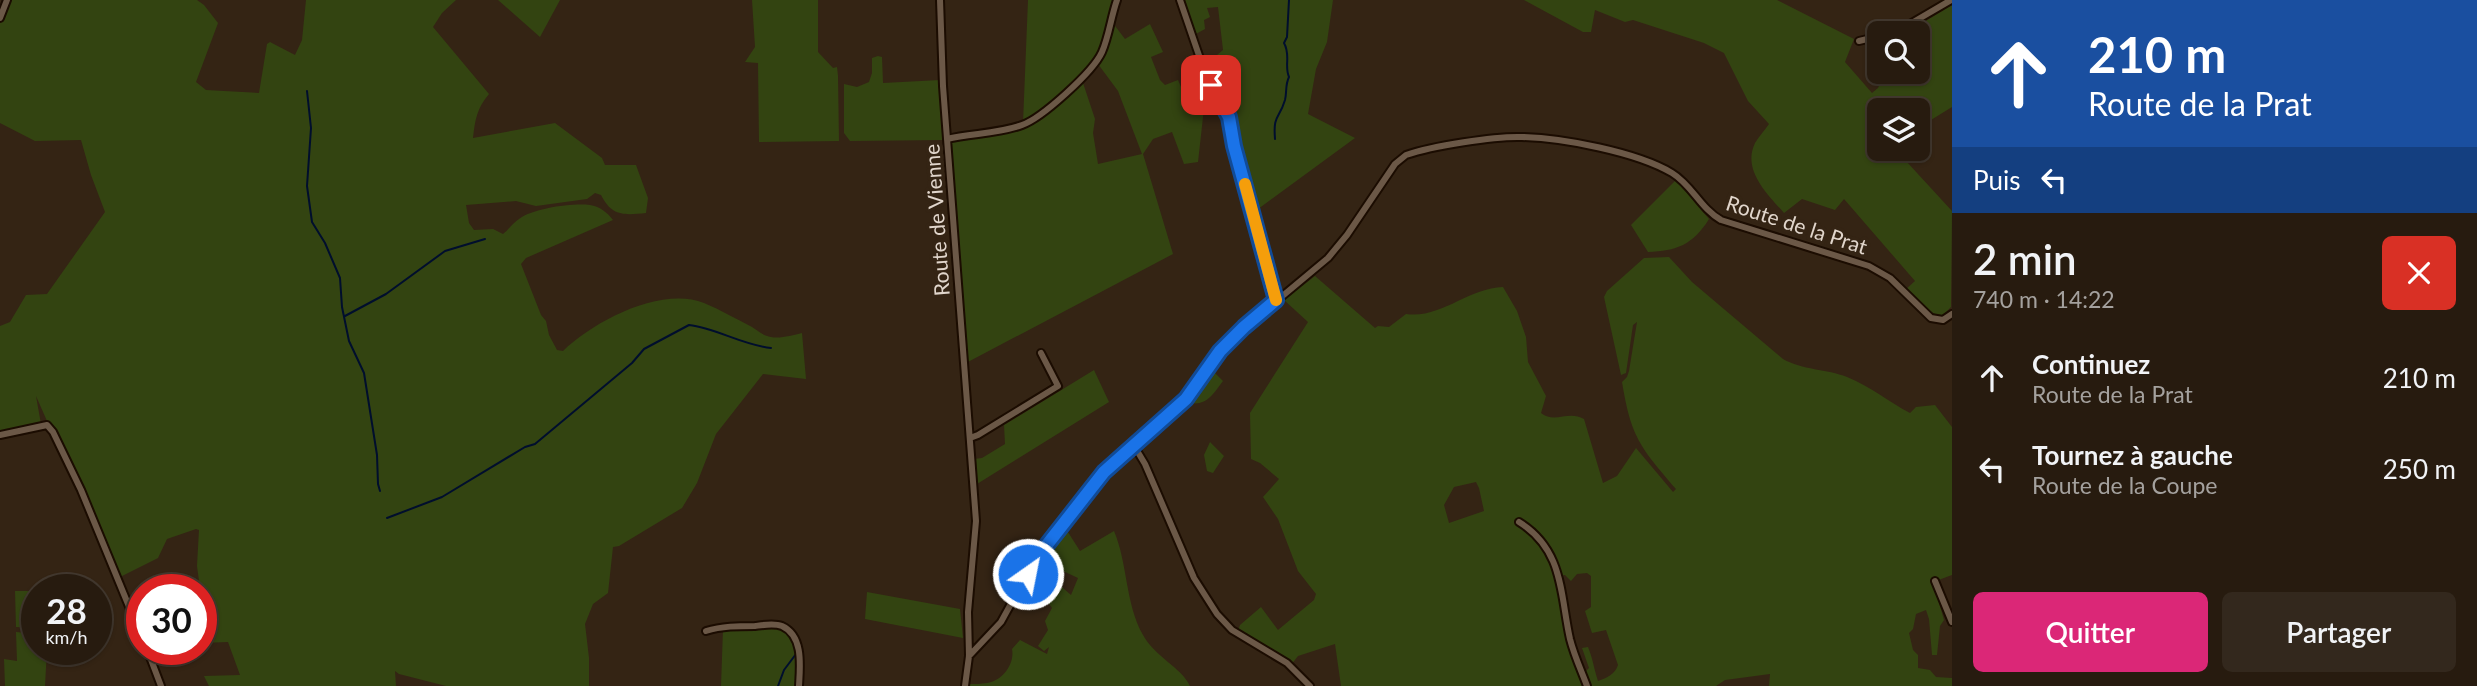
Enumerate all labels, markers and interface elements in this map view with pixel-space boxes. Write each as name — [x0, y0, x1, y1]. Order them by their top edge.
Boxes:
map controls — [1867, 21, 1930, 161]
button: search — [1867, 21, 1930, 84]
text: 210 m — [2088, 25, 2226, 83]
icon: ahead — [1973, 28, 2064, 119]
pin — [1181, 55, 1241, 115]
icon: arrive — [1192, 66, 1230, 104]
text: Route de la Prat — [2088, 84, 2312, 123]
button: layers — [1867, 98, 1930, 161]
street label: Route de Vienne — [918, 143, 954, 297]
icon: left — [2035, 161, 2073, 199]
text: Puis — [1973, 164, 2021, 196]
street label: Route de la Prat — [1723, 189, 1871, 259]
text: 2 min — [1973, 234, 2077, 284]
button: close — [2382, 236, 2456, 310]
text: 740 m · 14:22 — [1973, 285, 2115, 313]
text: Continuez — [2032, 348, 2150, 380]
icon: ahead — [1973, 359, 2011, 397]
text: 210 m — [2383, 362, 2456, 394]
text: Route de la Prat — [2032, 380, 2193, 408]
text: Tournez à gauche — [2032, 439, 2233, 471]
icon: left — [1973, 450, 2011, 488]
text: 250 m — [2383, 453, 2456, 485]
text: Route de la Coupe — [2032, 471, 2217, 499]
position arrow — [991, 537, 1065, 611]
speed limit sign: 30 — [126, 574, 217, 665]
text: 28 — [46, 589, 87, 631]
button: Quitter — [1973, 592, 2208, 672]
button: Partager — [2222, 592, 2456, 672]
text: km/h — [45, 626, 88, 648]

